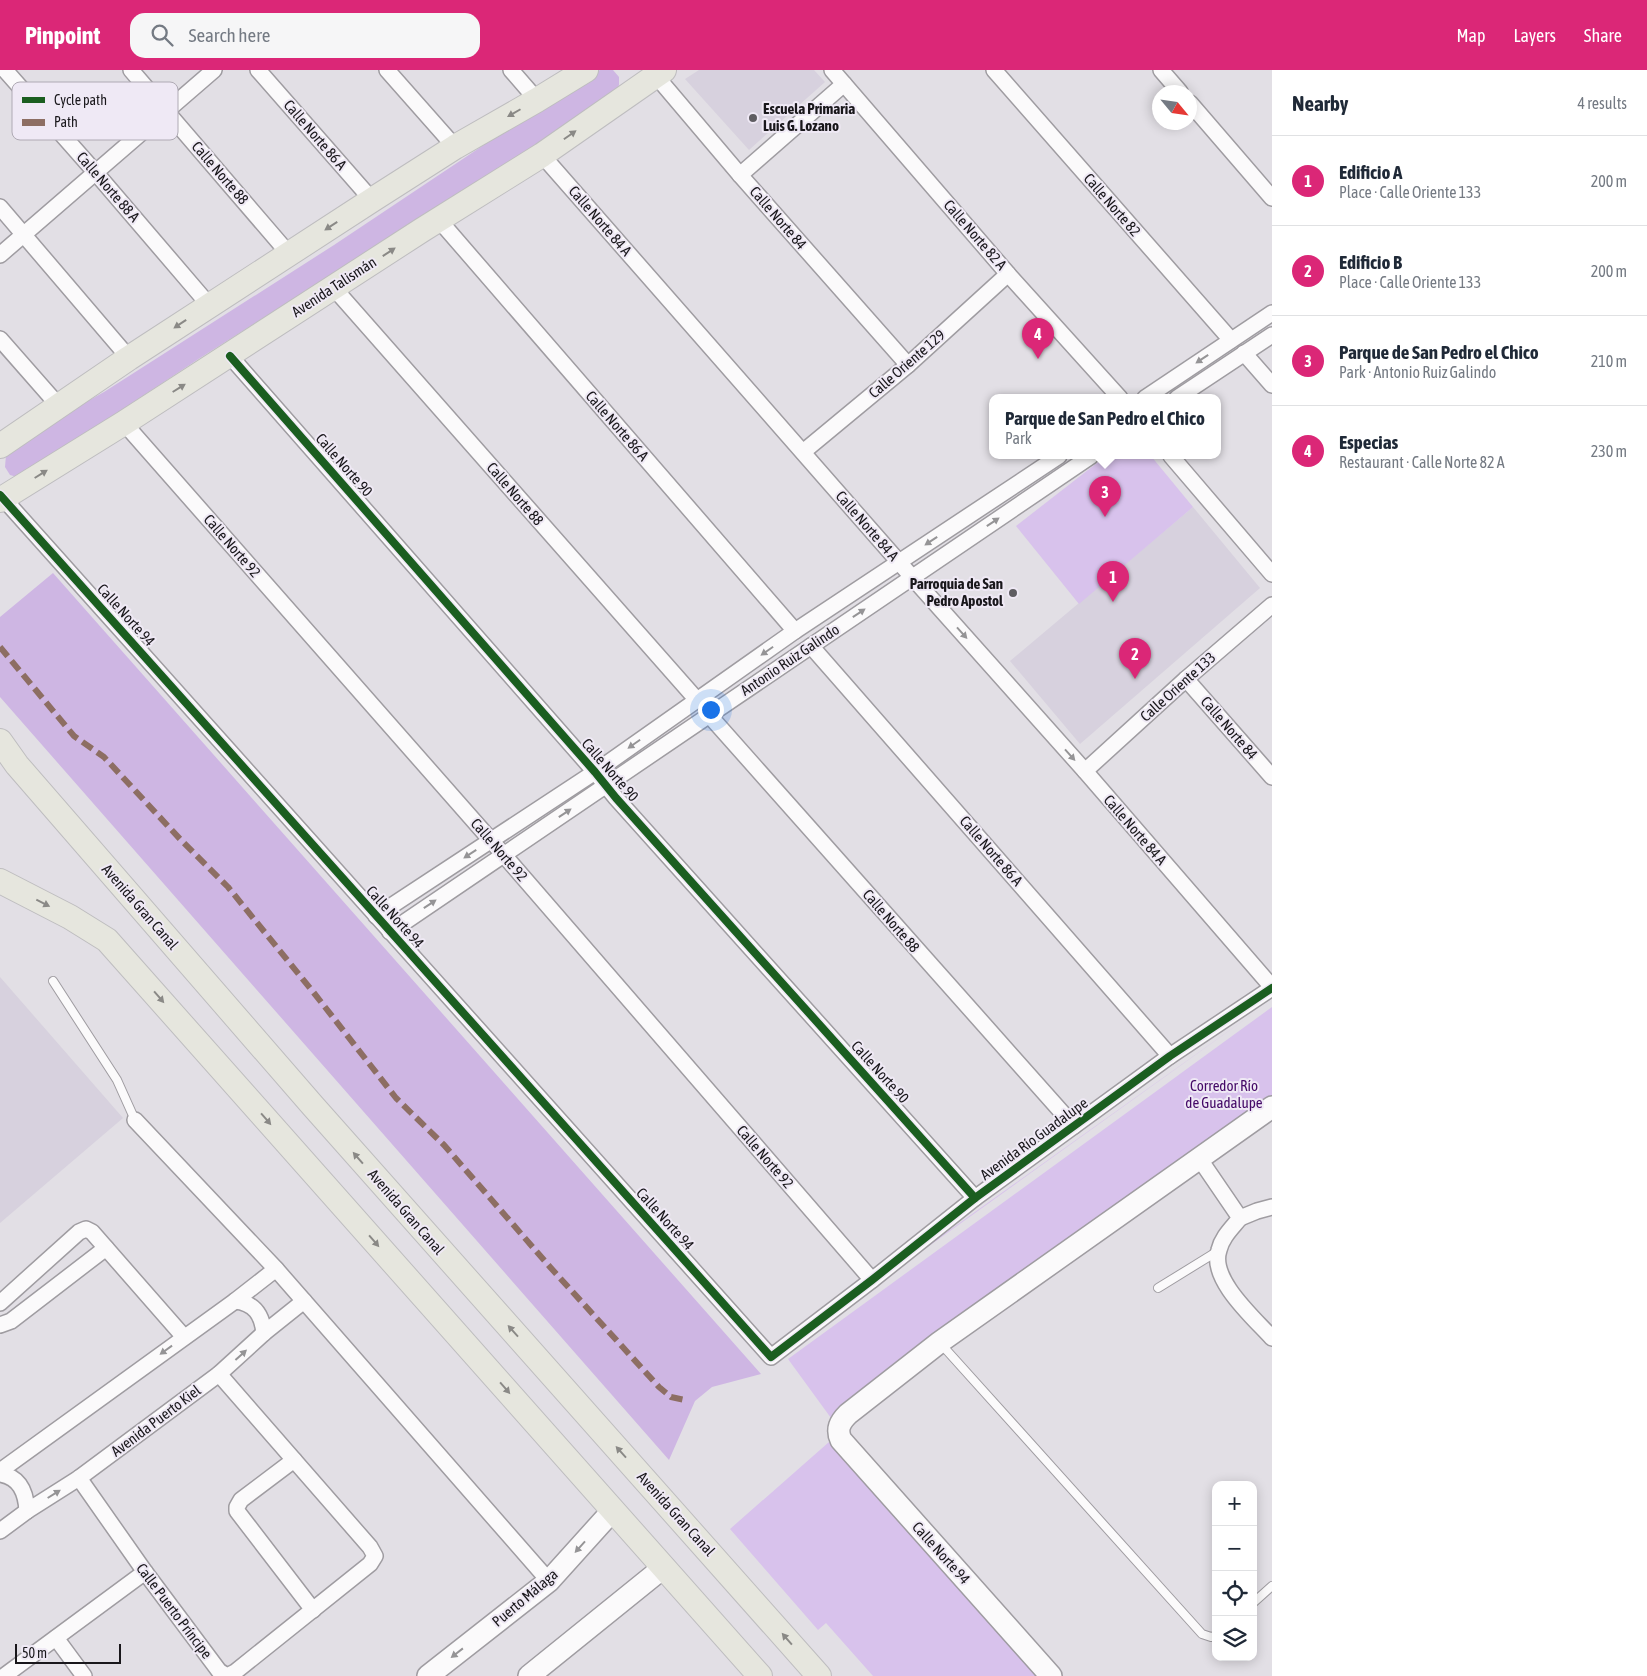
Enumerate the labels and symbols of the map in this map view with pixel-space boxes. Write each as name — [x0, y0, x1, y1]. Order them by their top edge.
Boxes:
legend — [12, 82, 178, 140]
north arrow — [1152, 85, 1197, 130]
text: Cycle path — [54, 92, 107, 108]
street label: Calle Norte 86 A — [280, 96, 351, 174]
place label: Escuela Primaria Luis G. Lozano — [763, 100, 855, 134]
one-way arrow — [507, 109, 521, 117]
marker: Escuela Primaria Luis G. Lozano — [747, 112, 759, 124]
text: Path — [54, 114, 78, 130]
one-way arrow — [563, 130, 576, 140]
street label: Calle Norte 88 — [188, 138, 252, 208]
street label: Calle Norte 88 A — [73, 148, 144, 226]
street label: Calle Norte 82 — [1080, 170, 1144, 240]
street label: Calle Norte 84 A — [565, 182, 636, 260]
street label: Calle Norte 84 — [746, 183, 810, 253]
street label: Calle Norte 82 A — [940, 196, 1011, 274]
one-way arrow — [325, 221, 338, 231]
one-way arrow — [382, 247, 396, 256]
street label: Avenida Talismán — [288, 253, 379, 320]
pin: 4 — [1022, 318, 1054, 359]
one-way arrow — [173, 319, 187, 329]
street label: Calle Oriente 129 — [865, 326, 948, 401]
one-way arrow — [1196, 355, 1209, 364]
one-way arrow — [173, 383, 186, 393]
street label: Calle Norte 86 A — [582, 387, 653, 465]
street label: Calle Norte 90 — [312, 430, 376, 500]
street label: Calle Norte 88 — [483, 459, 547, 529]
one-way arrow — [35, 469, 48, 479]
pin: 3 — [1089, 476, 1121, 517]
street label: Calle Norte 84 A — [832, 487, 903, 565]
street label: Calle Norte 92 — [200, 511, 264, 581]
one-way arrow — [986, 517, 1000, 527]
one-way arrow — [924, 536, 938, 546]
pin: 1 — [1097, 561, 1129, 602]
place label: Parroquia de San Pedro Apostol — [910, 575, 1004, 609]
street label: Calle Norte 94 — [94, 580, 159, 649]
marker: Parroquia de San Pedro Apostol — [1007, 587, 1019, 599]
one-way arrow — [852, 608, 865, 618]
street label: Antonio Ruiz Galindo — [737, 620, 842, 699]
one-way arrow — [956, 627, 968, 639]
pin: 2 — [1119, 638, 1151, 679]
one-way arrow — [760, 646, 774, 656]
street label: Calle Oriente 133 — [1137, 648, 1219, 725]
street label: Calle Norte 84 — [1197, 693, 1261, 763]
your location — [698, 697, 724, 723]
street label: Calle Norte 90 — [578, 735, 642, 805]
one-way arrow — [627, 739, 641, 749]
one-way arrow — [1064, 748, 1076, 760]
street label: Calle Norte 84 A — [1100, 791, 1171, 869]
one-way arrow — [559, 808, 572, 818]
street label: Calle Norte 86 A — [956, 812, 1027, 890]
street label: Calle Norte 92 — [467, 815, 531, 885]
one-way arrow — [463, 850, 477, 859]
street label: Avenida Gran Canal — [99, 861, 182, 953]
street label: Calle Norte 94 — [363, 882, 428, 951]
street label: Calle Norte 88 — [859, 886, 923, 956]
one-way arrow — [36, 899, 51, 907]
one-way arrow — [424, 899, 437, 909]
one-way arrow — [153, 991, 164, 1004]
street label: Calle Norte 90 — [848, 1037, 913, 1106]
park label: Corredor Río de Guadalupe — [1185, 1077, 1263, 1111]
street label: Avenida Río Guadalupe — [977, 1094, 1091, 1183]
one-way arrow — [260, 1112, 272, 1124]
street label: Calle Norte 92 — [733, 1122, 797, 1192]
one-way arrow — [352, 1152, 364, 1164]
street label: Avenida Gran Canal — [365, 1166, 448, 1258]
street label: Calle Norte 94 — [633, 1184, 698, 1253]
one-way arrow — [368, 1234, 380, 1246]
one-way arrow — [507, 1326, 519, 1338]
one-way arrow — [159, 1345, 173, 1355]
one-way arrow — [234, 1349, 247, 1360]
street label: Avenida Puerto Kiel — [108, 1381, 204, 1460]
one-way arrow — [499, 1382, 511, 1394]
one-way arrow — [615, 1447, 627, 1459]
street label: Avenida Gran Canal — [634, 1468, 719, 1559]
one-way arrow — [48, 1489, 61, 1498]
street label: Calle Norte 94 — [909, 1518, 974, 1587]
one-way arrow — [574, 1540, 586, 1552]
street label: Calle Puerto Príncipe — [133, 1560, 216, 1662]
street label: Puerto Málaga — [489, 1565, 561, 1630]
one-way arrow — [781, 1634, 793, 1646]
scale bar — [15, 1641, 121, 1664]
one-way arrow — [451, 1647, 464, 1658]

